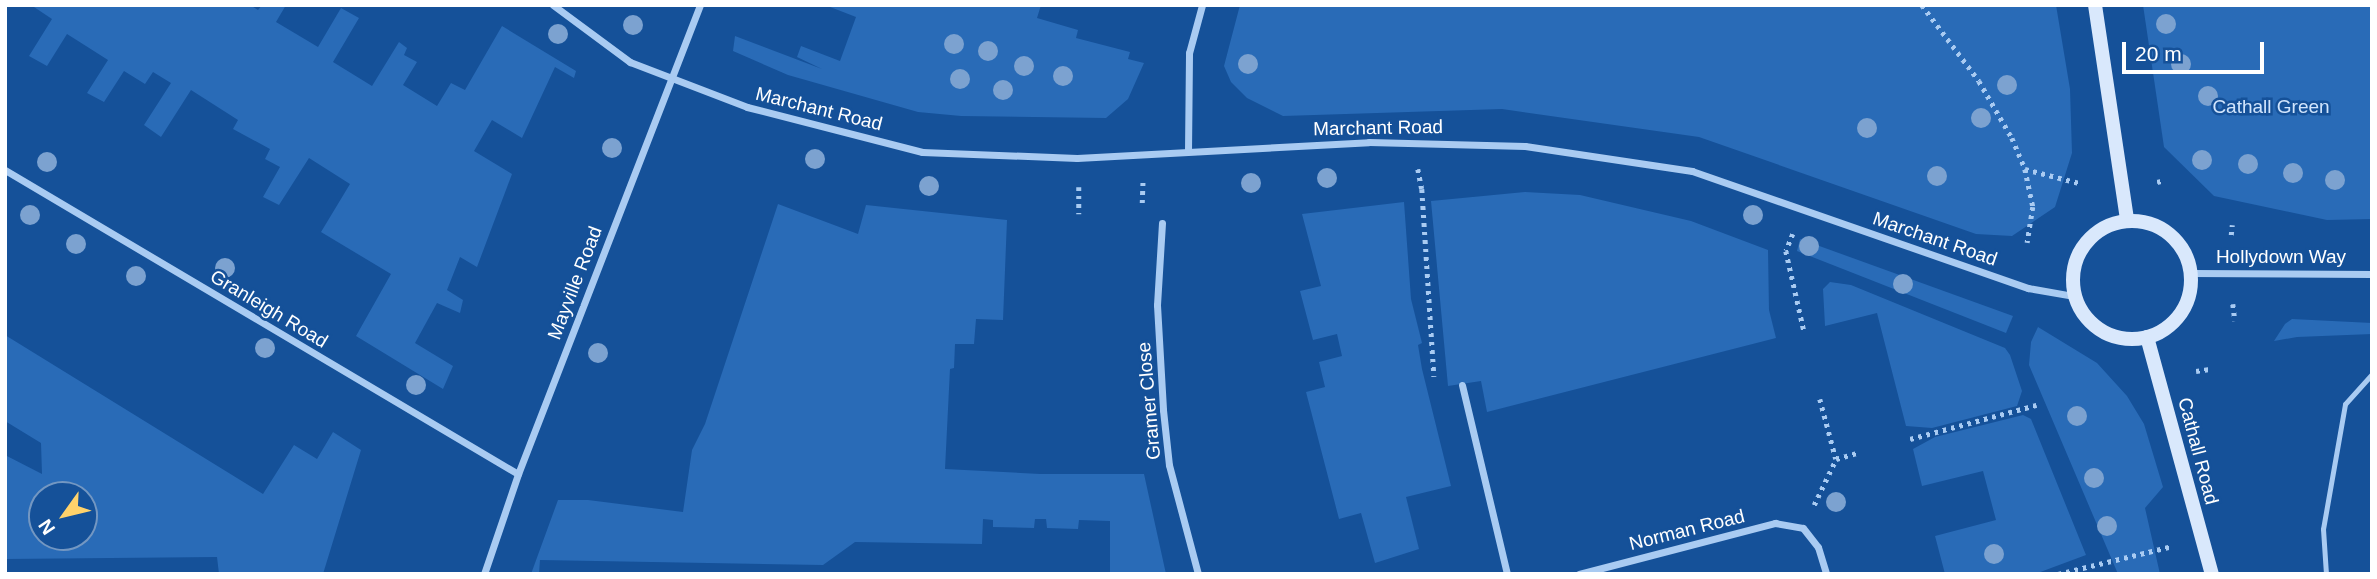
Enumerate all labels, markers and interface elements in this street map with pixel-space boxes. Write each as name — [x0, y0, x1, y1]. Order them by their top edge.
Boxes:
scale bar — [2125, 28, 2267, 72]
text: 20 m — [2135, 42, 2182, 65]
street label: Marchant Road — [753, 82, 885, 136]
park label: Cathall Green — [2212, 96, 2330, 118]
street label: Marchant Road — [1313, 115, 1443, 141]
street label: Marchant Road — [1870, 207, 2000, 271]
street label: Mayville Road — [543, 223, 607, 343]
street label: Hollydown Way — [2216, 246, 2346, 268]
street label: Granleigh Road — [206, 265, 332, 353]
street label: Gramer Close — [1132, 341, 1166, 461]
street label: Cathall Road — [2173, 395, 2223, 507]
north arrow — [28, 481, 98, 551]
street label: Norman Road — [1627, 505, 1747, 555]
text: N — [34, 515, 59, 538]

